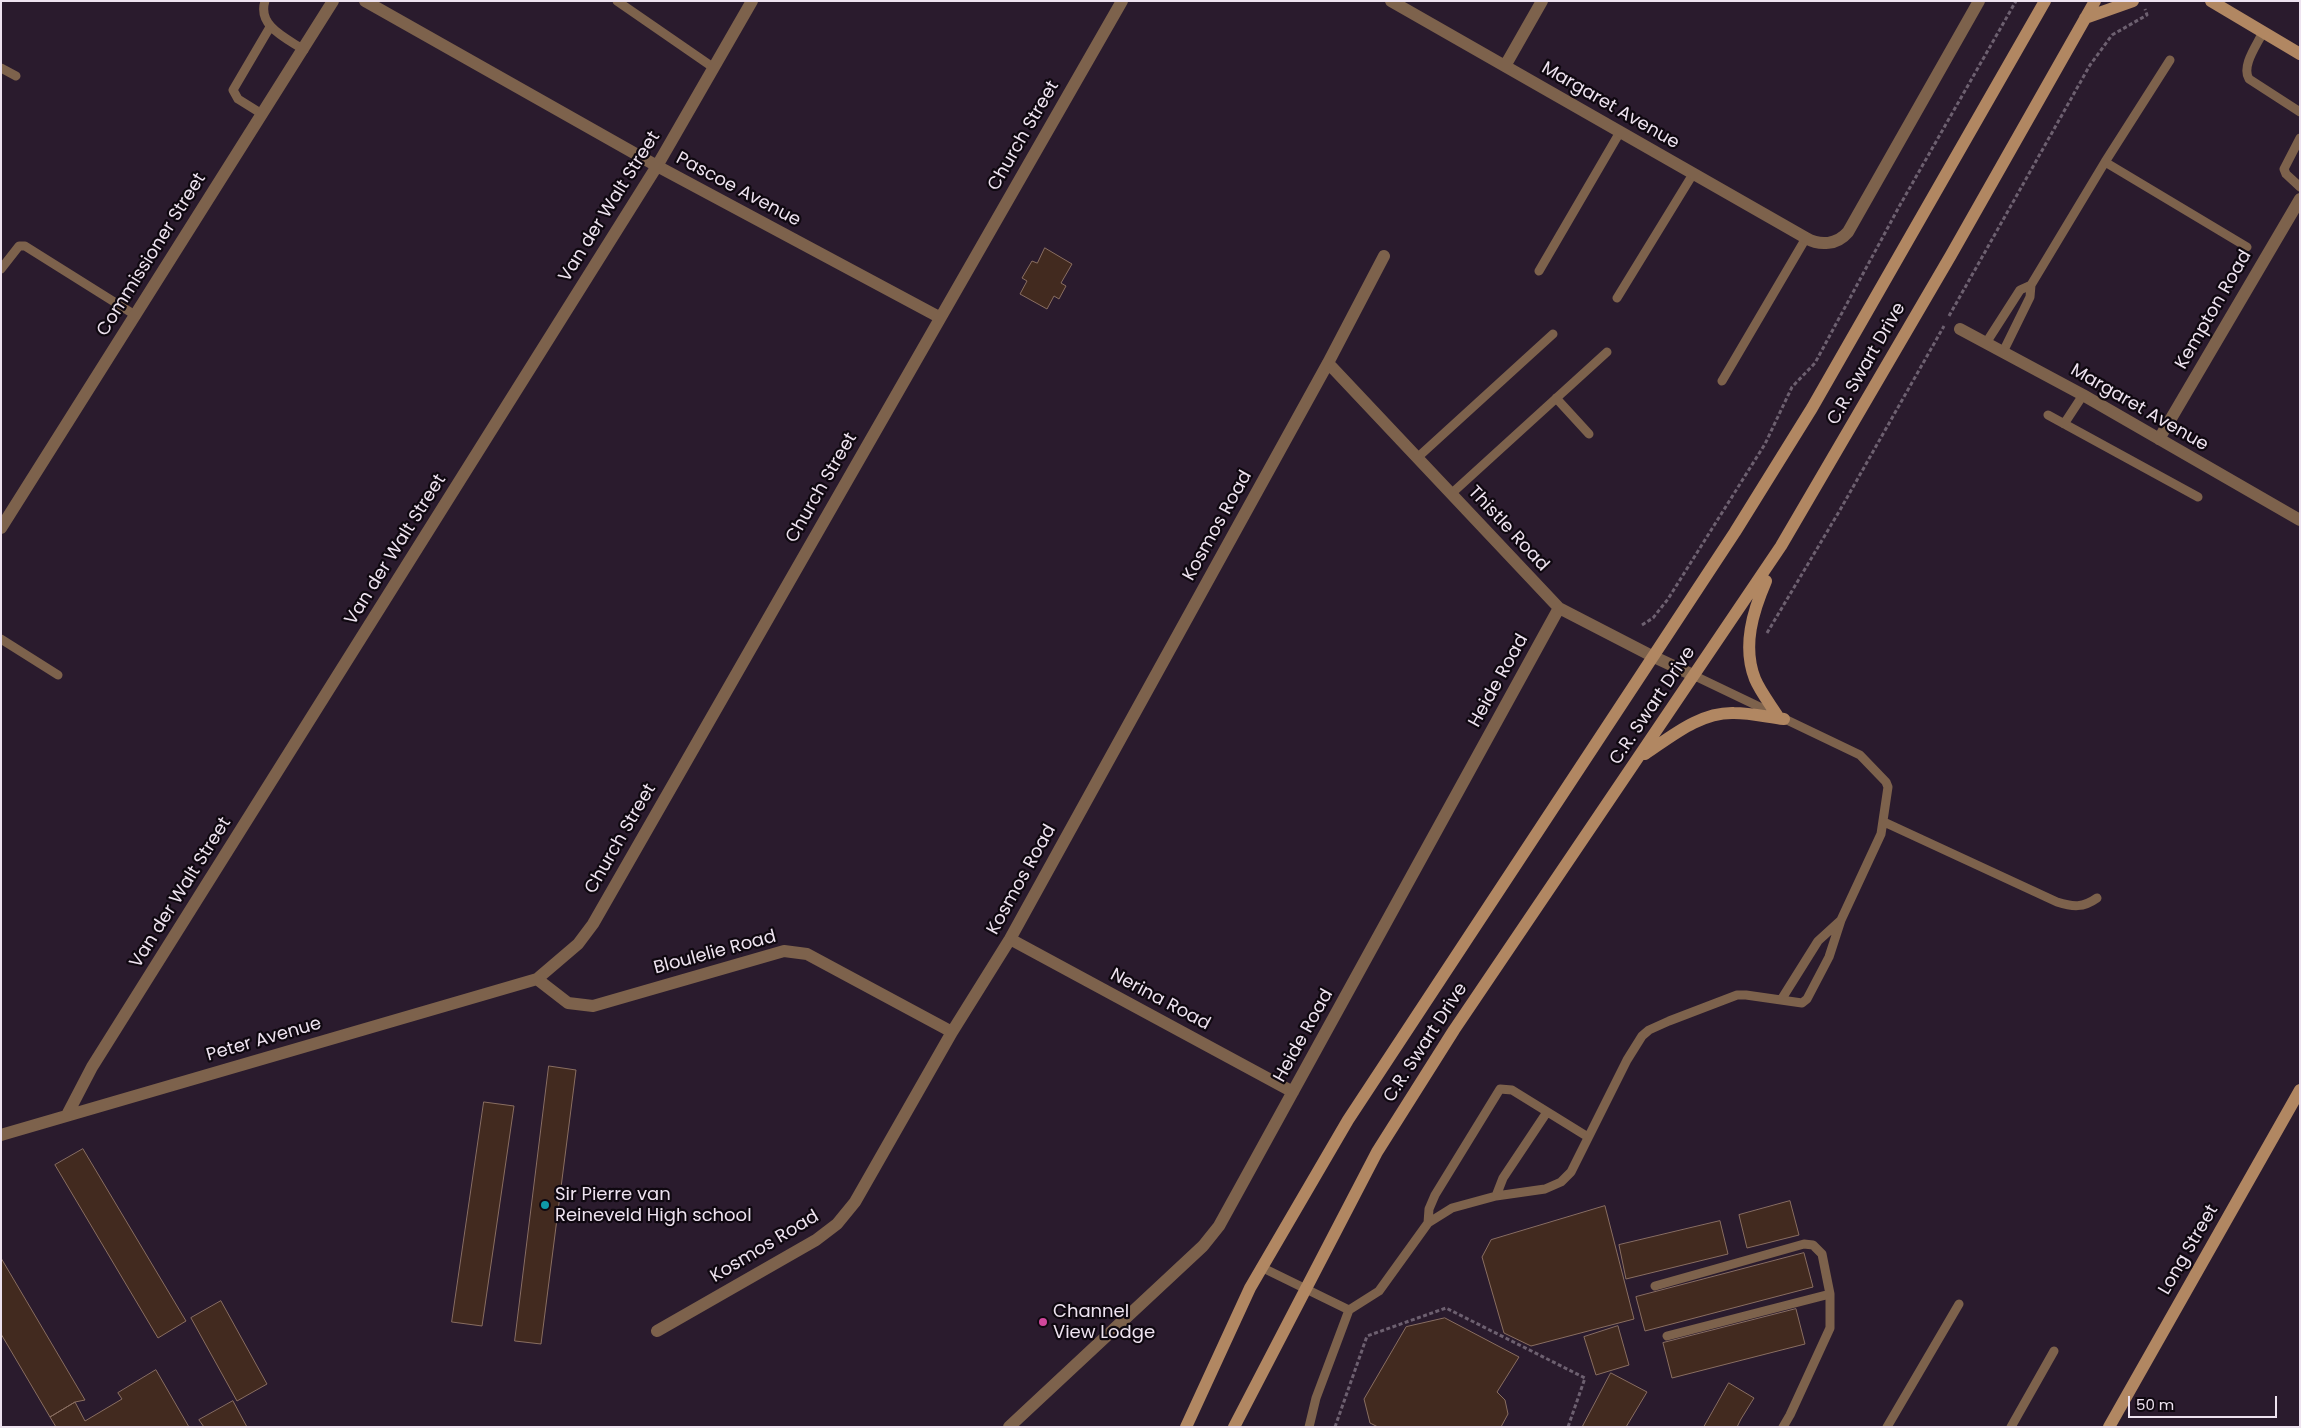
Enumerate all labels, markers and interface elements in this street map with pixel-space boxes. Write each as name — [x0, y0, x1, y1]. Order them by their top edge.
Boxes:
street label: Margaret Avenue — [1537, 58, 1683, 154]
street label: Church Street — [984, 77, 1064, 195]
street label: Van der Walt Street — [555, 128, 665, 286]
street label: Pascoe Avenue — [672, 148, 804, 232]
street label: Commissioner Street — [93, 169, 211, 341]
street label: Kempton Road — [2171, 247, 2257, 373]
street label: C.R. Swart Drive — [1823, 299, 1911, 429]
street label: Margaret Avenue — [2066, 360, 2212, 456]
street label: Church Street — [782, 429, 862, 547]
street label: Kosmos Road — [1179, 467, 1257, 585]
street label: Van der Walt Street — [341, 471, 451, 629]
street label: Thistle Road — [1463, 482, 1553, 576]
street label: Heide Road — [1465, 631, 1533, 731]
street label: C.R. Swart Drive — [1605, 643, 1701, 769]
street label: Church Street — [581, 780, 661, 898]
street label: Van der Walt Street — [126, 814, 236, 972]
street label: Kosmos Road — [983, 821, 1061, 939]
street label: Bloulelie Road — [651, 926, 779, 980]
street label: Nerina Road — [1106, 965, 1214, 1035]
street label: C.R. Swart Drive — [1379, 979, 1473, 1107]
street label: Heide Road — [1270, 986, 1338, 1086]
street label: Peter Avenue — [204, 1013, 324, 1067]
place label: Sir Pierre van Reineveld High school — [555, 1184, 752, 1226]
marker: Sir Pierre van Reineveld High school — [539, 1199, 551, 1211]
street label: Long Street — [2155, 1201, 2223, 1299]
street label: Kosmos Road — [707, 1206, 823, 1288]
place label: Channel View Lodge — [1053, 1301, 1155, 1344]
marker: Channel View Lodge — [1037, 1316, 1049, 1328]
scale bar — [2131, 1386, 2280, 1418]
text: 50 m — [2136, 1394, 2174, 1415]

